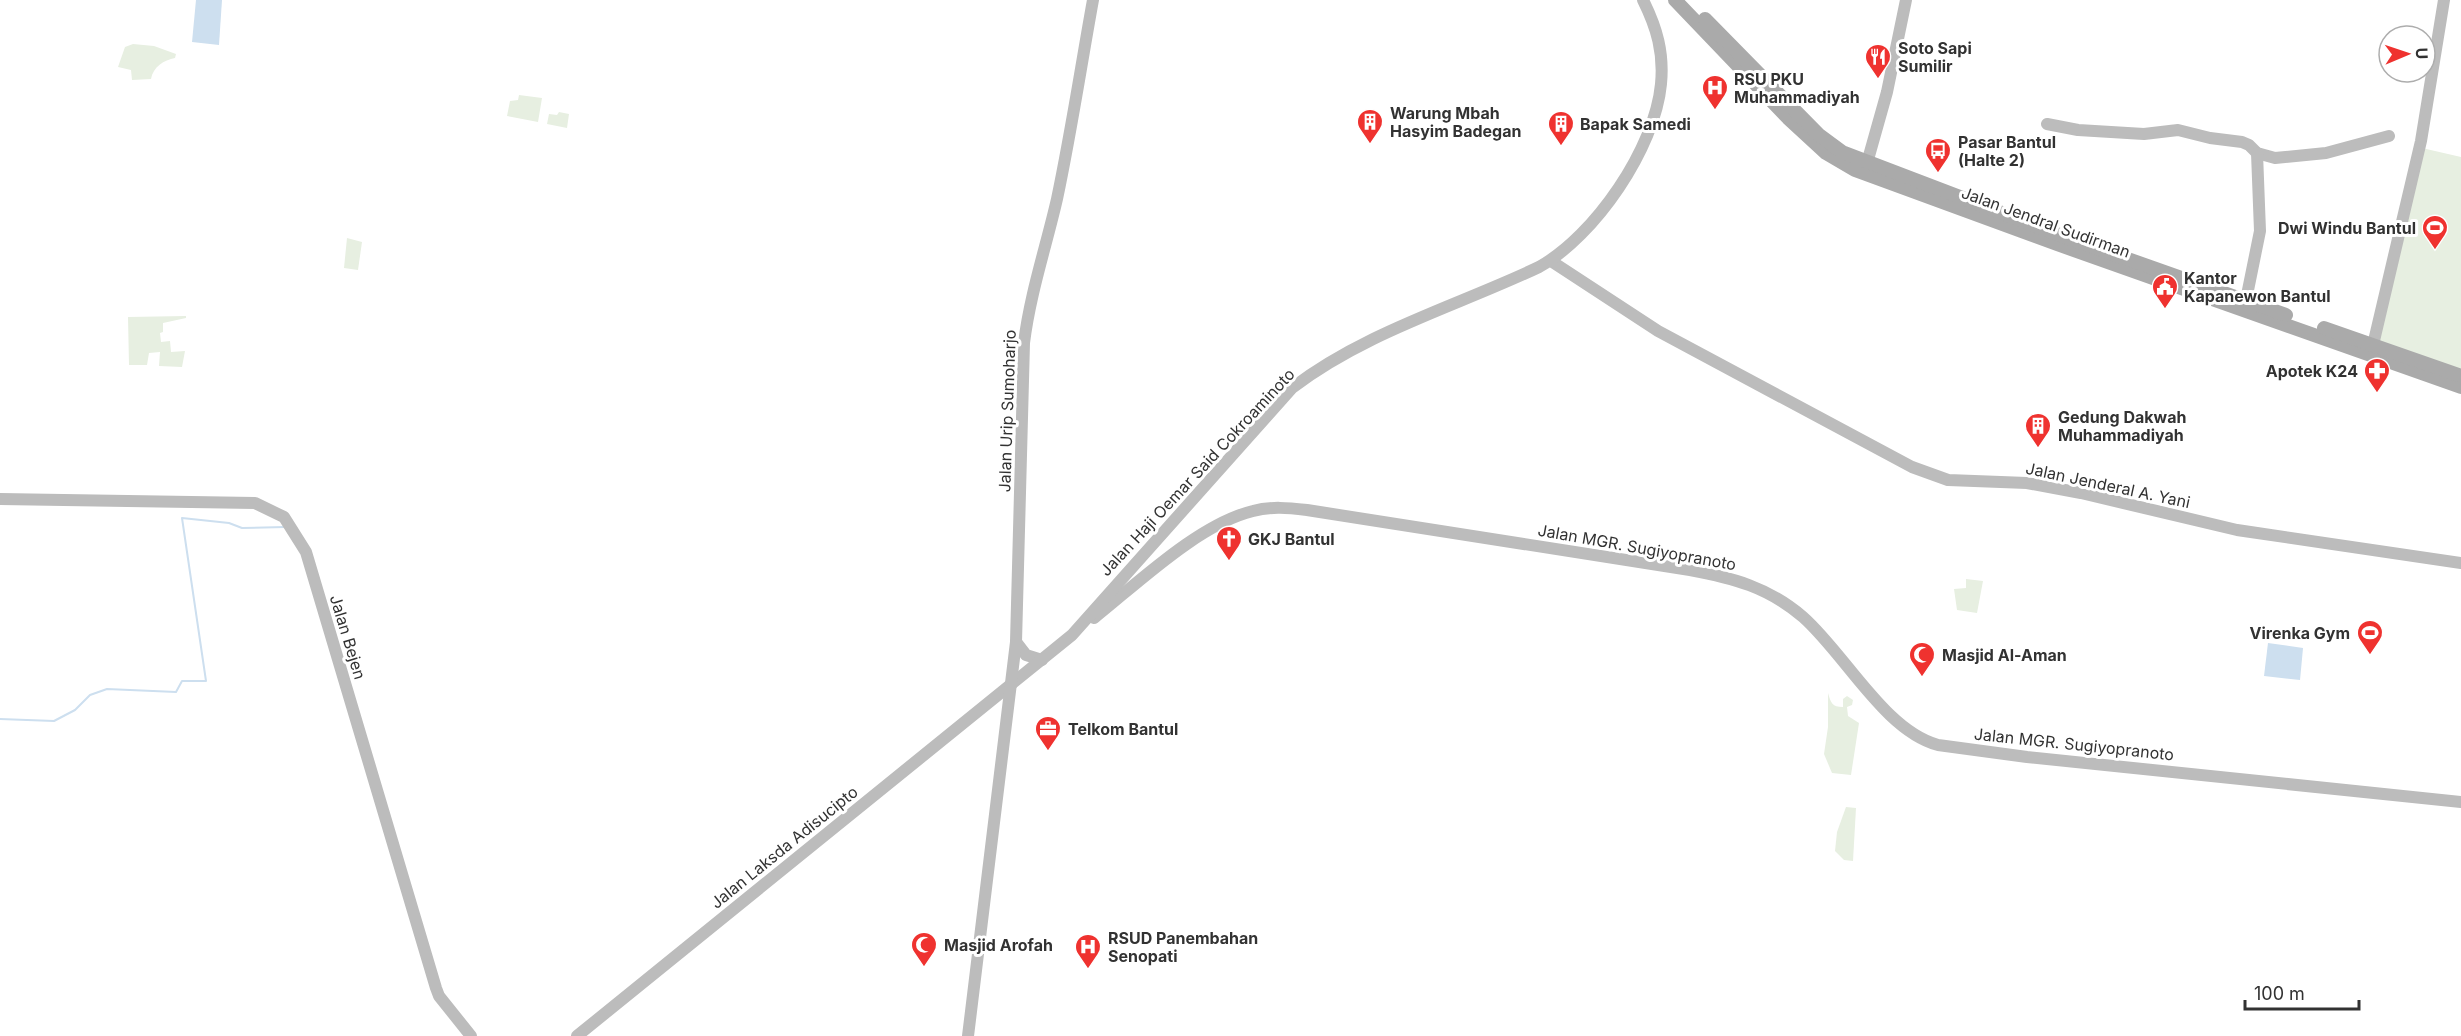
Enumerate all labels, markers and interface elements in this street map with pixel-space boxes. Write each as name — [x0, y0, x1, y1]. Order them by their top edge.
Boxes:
north arrow — [2377, 24, 2437, 84]
place label: Soto Sapi Sumilir — [1898, 38, 1972, 76]
restaurant icon: Soto Sapi Sumilir — [1863, 42, 1893, 80]
text: U — [2412, 47, 2432, 60]
place label: RSU PKU Muhammadiyah — [1734, 69, 1860, 107]
hospital icon: RSU PKU Muhammadiyah — [1700, 73, 1730, 111]
place label: Warung Mbah Hasyim Badegan — [1390, 103, 1521, 141]
building icon: Warung Mbah Hasyim Badegan — [1355, 107, 1385, 145]
building icon: Bapak Samedi — [1546, 109, 1576, 147]
place label: Bapak Samedi — [1580, 114, 1691, 134]
place label: Pasar Bantul (Halte 2) — [1958, 132, 2056, 170]
bus stop icon: Pasar Bantul (Halte 2) — [1923, 136, 1953, 174]
street label: Jalan Jendral Sudirman — [1959, 182, 2133, 262]
sports icon: Dwi Windu Bantul — [2420, 213, 2450, 251]
place label: Dwi Windu Bantul — [2278, 218, 2416, 238]
place label: Kantor Kapanewon Bantul — [2184, 268, 2331, 306]
public building icon: Kantor Kapanewon Bantul — [2150, 272, 2180, 310]
street label: Jalan Urip Sumoharjo — [994, 329, 1020, 493]
pharmacy icon: Apotek K24 — [2362, 356, 2392, 394]
place label: Apotek K24 — [2266, 361, 2358, 381]
street label: Jalan Haji Oemar Said Cokroaminoto — [1095, 364, 1299, 580]
place label: Gedung Dakwah Muhammadiyah — [2058, 407, 2186, 445]
building icon: Gedung Dakwah Muhammadiyah — [2023, 411, 2053, 449]
street label: Jalan Jenderal A. Yani — [2024, 458, 2192, 512]
street label: Jalan MGR. Sugiyopranoto — [1536, 520, 1738, 574]
church icon: GKJ Bantul — [1214, 524, 1244, 562]
place label: GKJ Bantul — [1248, 529, 1335, 549]
street label: Jalan Bejen — [326, 592, 370, 682]
sports icon: Virenka Gym — [2355, 618, 2385, 656]
place label: Virenka Gym — [2250, 623, 2350, 643]
mosque icon: Masjid Al-Aman — [1907, 640, 1937, 678]
place label: Masjid Al-Aman — [1942, 645, 2067, 665]
office icon: Telkom Bantul — [1033, 714, 1063, 752]
place label: Telkom Bantul — [1068, 719, 1178, 739]
street label: Jalan MGR. Sugiyopranoto — [1973, 724, 2175, 764]
street label: Jalan Laksda Adisucipto — [706, 781, 862, 913]
place label: RSUD Panembahan Senopati — [1108, 928, 1258, 966]
mosque icon: Masjid Arofah — [909, 930, 939, 968]
hospital icon: RSUD Panembahan Senopati — [1073, 932, 1103, 970]
place label: Masjid Arofah — [944, 935, 1053, 955]
scale bar — [2245, 973, 2359, 1011]
text: 100 m — [2254, 983, 2305, 1004]

